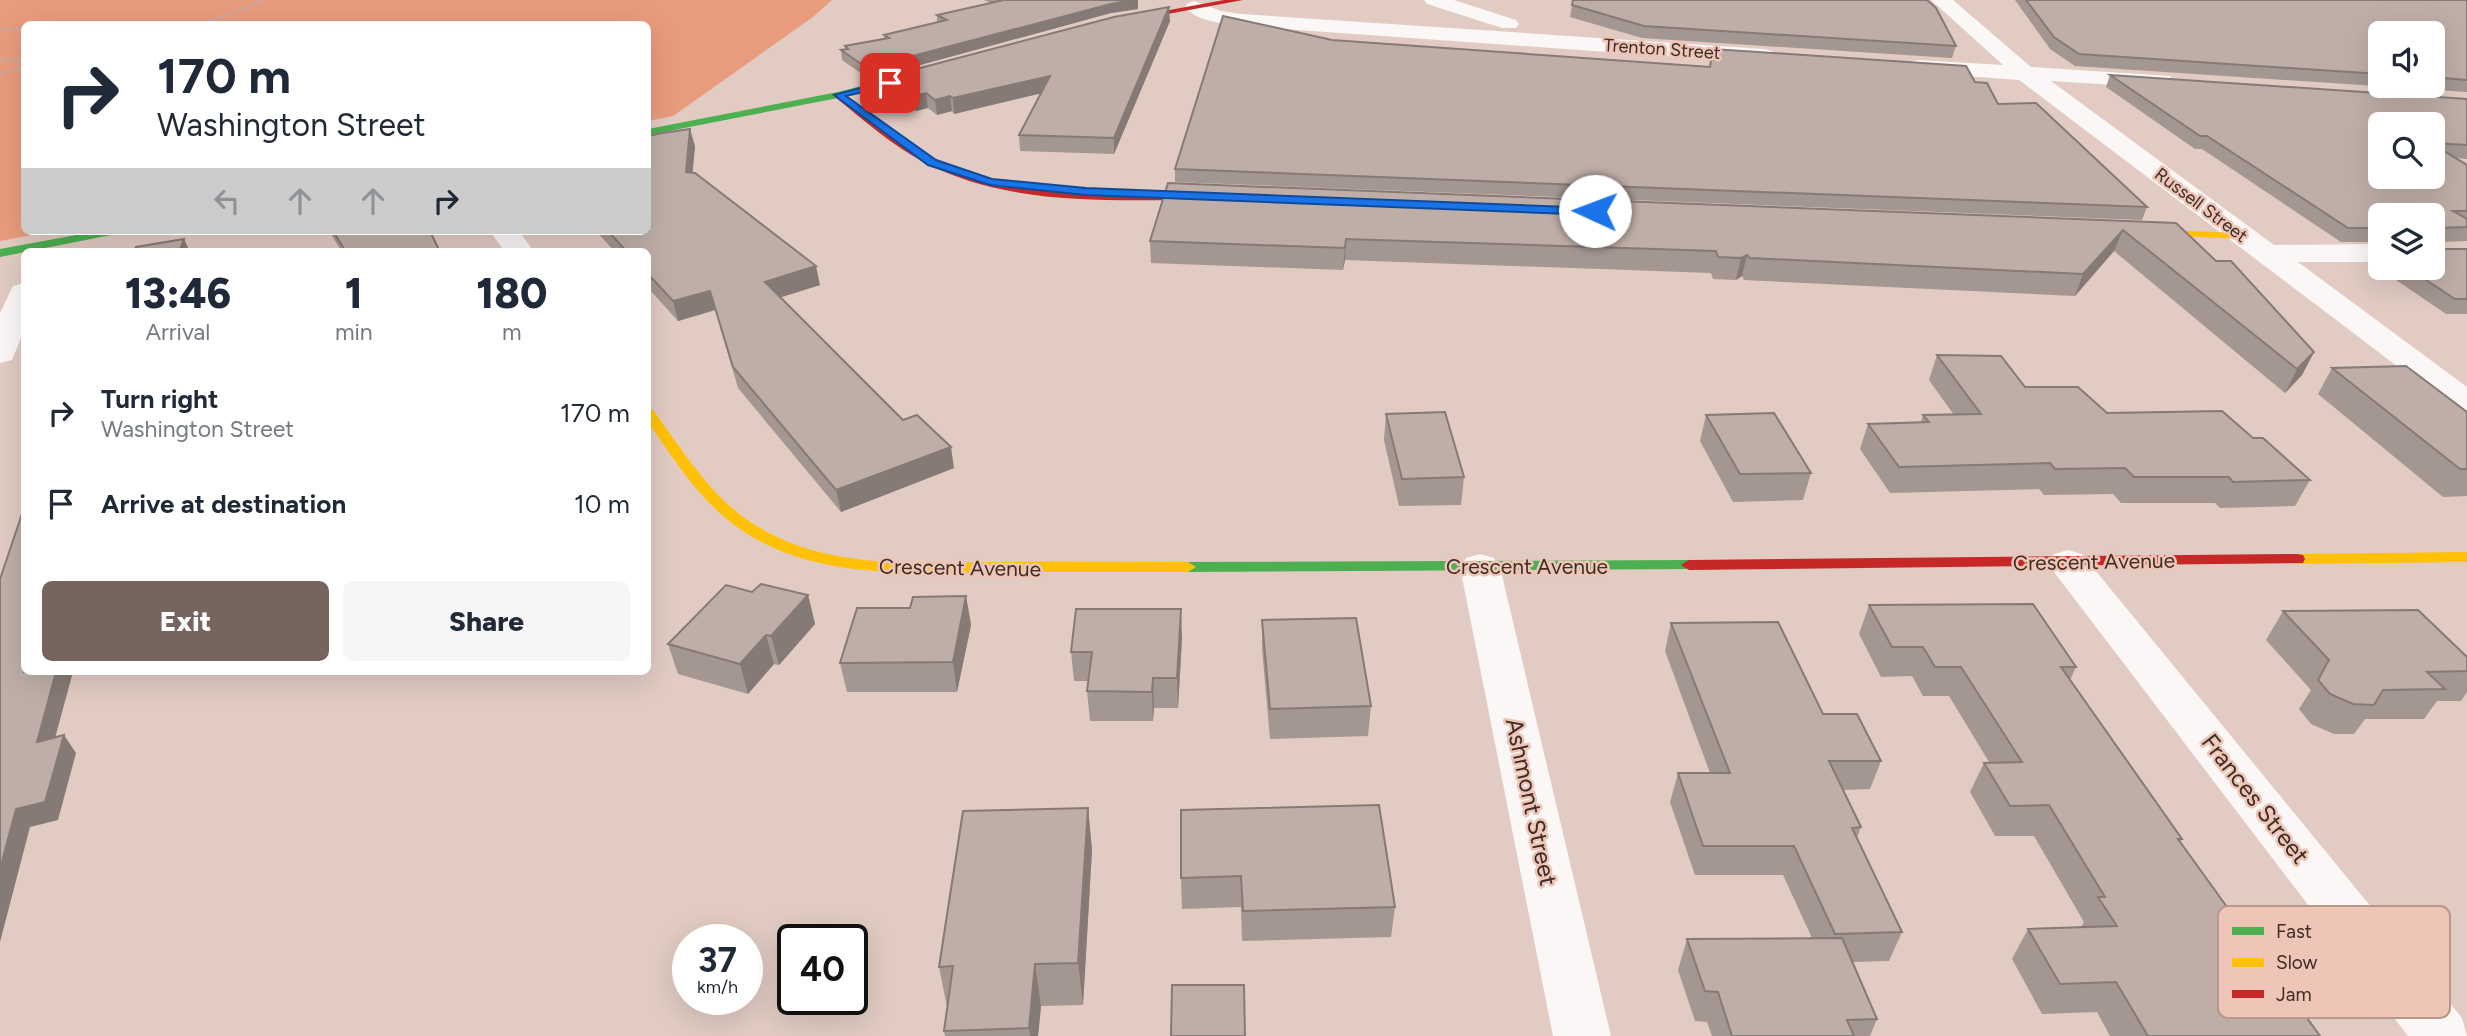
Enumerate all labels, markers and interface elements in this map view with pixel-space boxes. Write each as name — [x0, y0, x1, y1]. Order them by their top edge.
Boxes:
map controls — [2368, 21, 2445, 280]
button: sound — [2368, 21, 2445, 98]
street label: Trenton Street — [1603, 34, 1721, 64]
text: 170 m — [157, 46, 291, 105]
icon: right — [42, 49, 133, 140]
pin — [860, 53, 920, 113]
icon: arrive — [871, 64, 909, 102]
text: Washington Street — [157, 106, 426, 144]
button: search — [2368, 112, 2445, 189]
street label: Russell Street — [2150, 163, 2252, 247]
position arrow — [1558, 174, 1632, 248]
icon: left — [208, 182, 246, 220]
icon: ahead — [281, 182, 319, 220]
icon: ahead — [354, 182, 392, 220]
icon: right — [427, 182, 465, 220]
button: layers — [2368, 203, 2445, 280]
text: 13:46 — [125, 268, 231, 319]
text: 1 — [345, 268, 363, 319]
text: 180 — [476, 268, 547, 319]
text: Arrival — [145, 318, 210, 346]
text: min — [335, 318, 373, 346]
text: m — [502, 318, 522, 346]
text: Turn right — [101, 383, 218, 415]
icon: right — [42, 394, 80, 432]
text: 170 m — [560, 397, 630, 429]
text: Washington Street — [101, 415, 294, 443]
icon: arrive — [42, 485, 80, 523]
text: Arrive at destination — [101, 488, 346, 520]
text: 10 m — [574, 488, 630, 520]
street label: Crescent Avenue — [2013, 548, 2175, 575]
street label: Crescent Avenue — [879, 554, 1041, 581]
street label: Crescent Avenue — [1446, 554, 1608, 579]
button: Exit — [42, 581, 329, 661]
button: Share — [343, 581, 630, 661]
street label: Ashmont Street — [1500, 715, 1563, 888]
street label: Frances Street — [2196, 728, 2315, 869]
legend — [2218, 906, 2450, 1018]
text: Fast — [2276, 920, 2312, 943]
speed limit sign: 40 — [777, 924, 868, 1015]
text: 37 — [698, 939, 737, 981]
text: Slow — [2276, 951, 2318, 974]
text: km/h — [697, 976, 738, 998]
text: Jam — [2276, 983, 2312, 1006]

